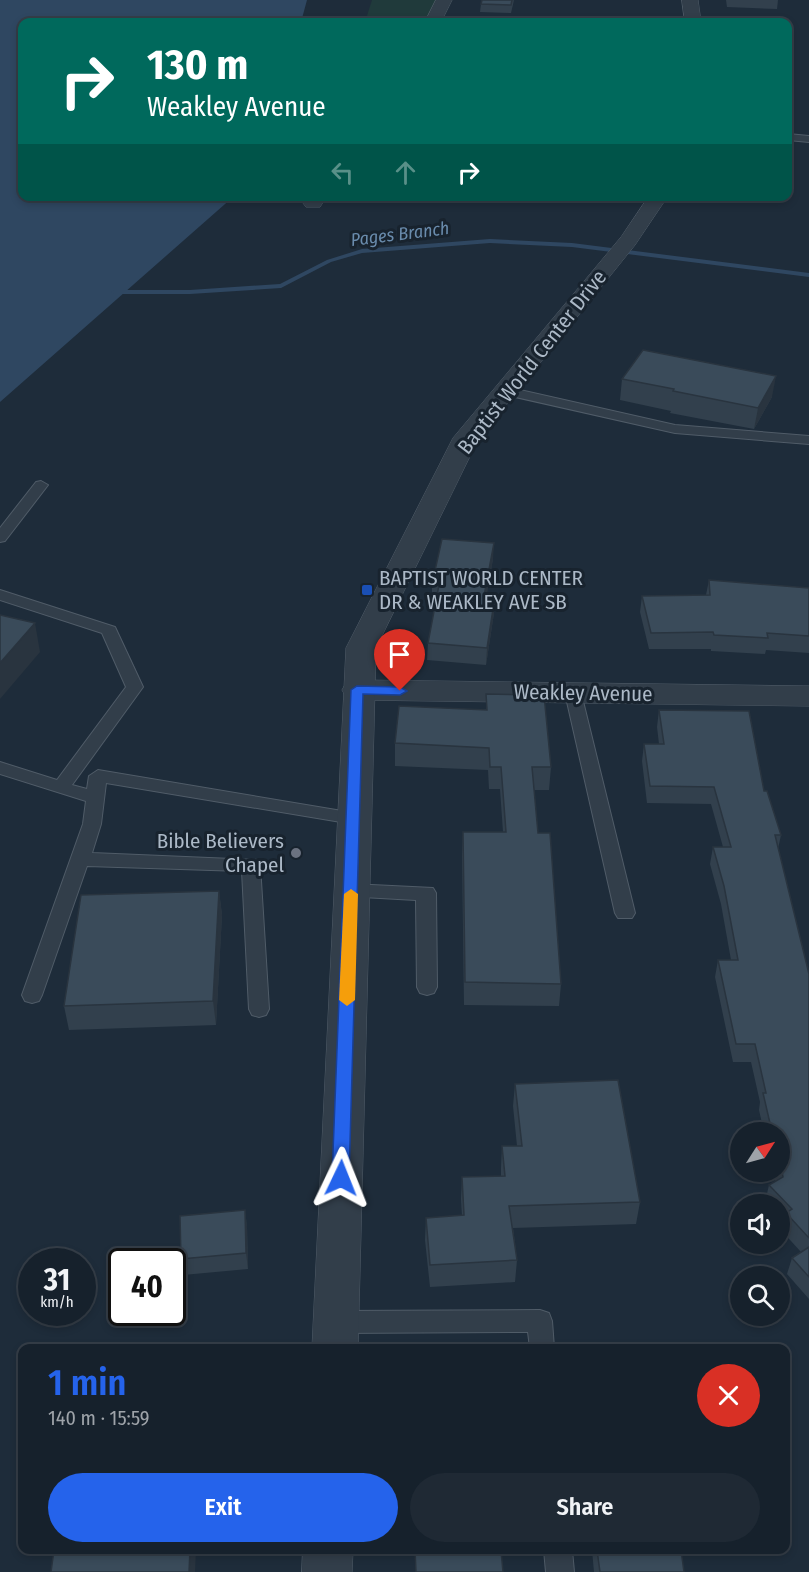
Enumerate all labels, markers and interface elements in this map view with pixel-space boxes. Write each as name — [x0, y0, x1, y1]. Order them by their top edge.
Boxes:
text: 130 m — [147, 40, 248, 90]
icon: right — [48, 42, 126, 120]
text: Weakley Avenue — [147, 91, 326, 123]
icon: left — [326, 156, 359, 189]
icon: ahead — [389, 156, 422, 189]
icon: right — [452, 156, 485, 189]
water label: Pages Branch — [349, 217, 451, 251]
street label: Baptist World Center Drive — [452, 265, 612, 459]
place label: BAPTIST WORLD CENTER DR & WEAKLEY AVE SB — [379, 565, 583, 615]
marker: BAPTIST WORLD CENTER DR & WEAKLEY AVE SB — [360, 583, 374, 597]
pin — [374, 629, 425, 691]
icon: arrive — [383, 638, 416, 671]
street label: Weakley Avenue — [513, 679, 653, 707]
place label: Bible Believers Chapel — [157, 828, 284, 878]
marker: Bible Believers Chapel — [289, 846, 303, 860]
north arrow — [730, 1122, 790, 1182]
map controls — [730, 1122, 790, 1326]
position arrow — [309, 1146, 373, 1210]
button: sound — [730, 1194, 790, 1254]
speed limit sign: 40 — [108, 1248, 186, 1326]
text: 31 — [44, 1262, 70, 1298]
button: search — [730, 1266, 790, 1326]
text: km/h — [40, 1293, 74, 1311]
text: 1 min — [48, 1361, 126, 1405]
button: close — [697, 1364, 760, 1427]
text: 140 m · 15:59 — [48, 1406, 150, 1430]
button: Exit — [48, 1473, 398, 1542]
button: Share — [410, 1473, 760, 1542]

